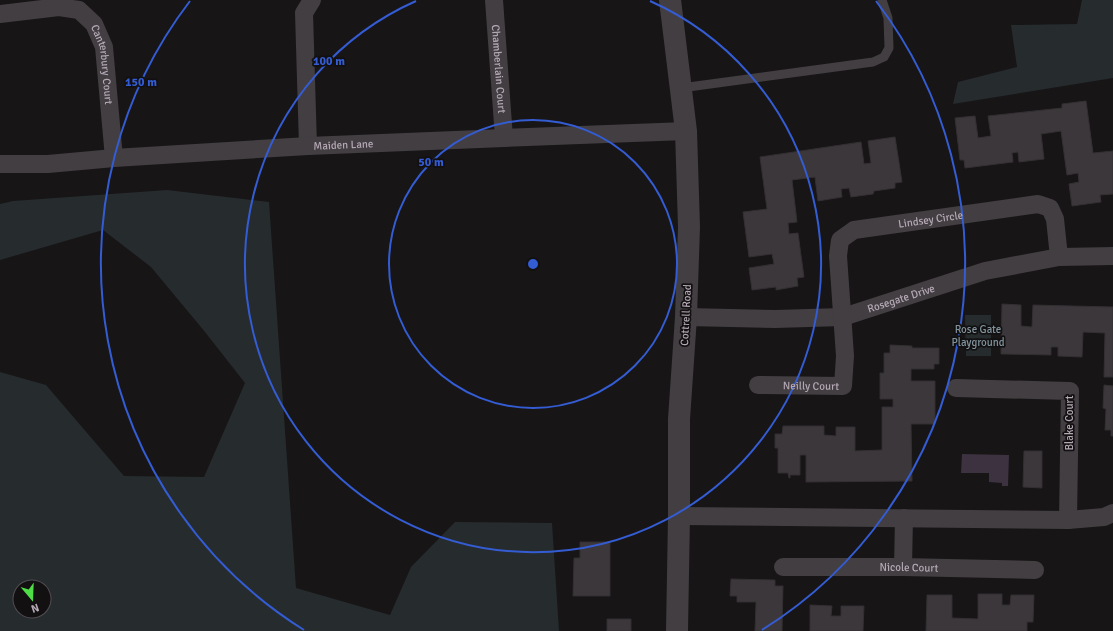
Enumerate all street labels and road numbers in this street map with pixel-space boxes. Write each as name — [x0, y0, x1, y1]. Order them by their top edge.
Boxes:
street label: Canterbury Court — [88, 22, 116, 105]
street label: Chamberlain Court — [489, 24, 509, 114]
street label: Maiden Lane — [313, 137, 374, 152]
street label: Lindsey Circle — [897, 208, 964, 230]
street label: Rosegate Drive — [866, 281, 936, 315]
street label: Cottrell Road — [678, 284, 694, 346]
street label: Neilly Court — [783, 379, 839, 392]
street label: Blake Court — [1063, 395, 1076, 451]
street label: Nicole Court — [880, 561, 939, 574]

